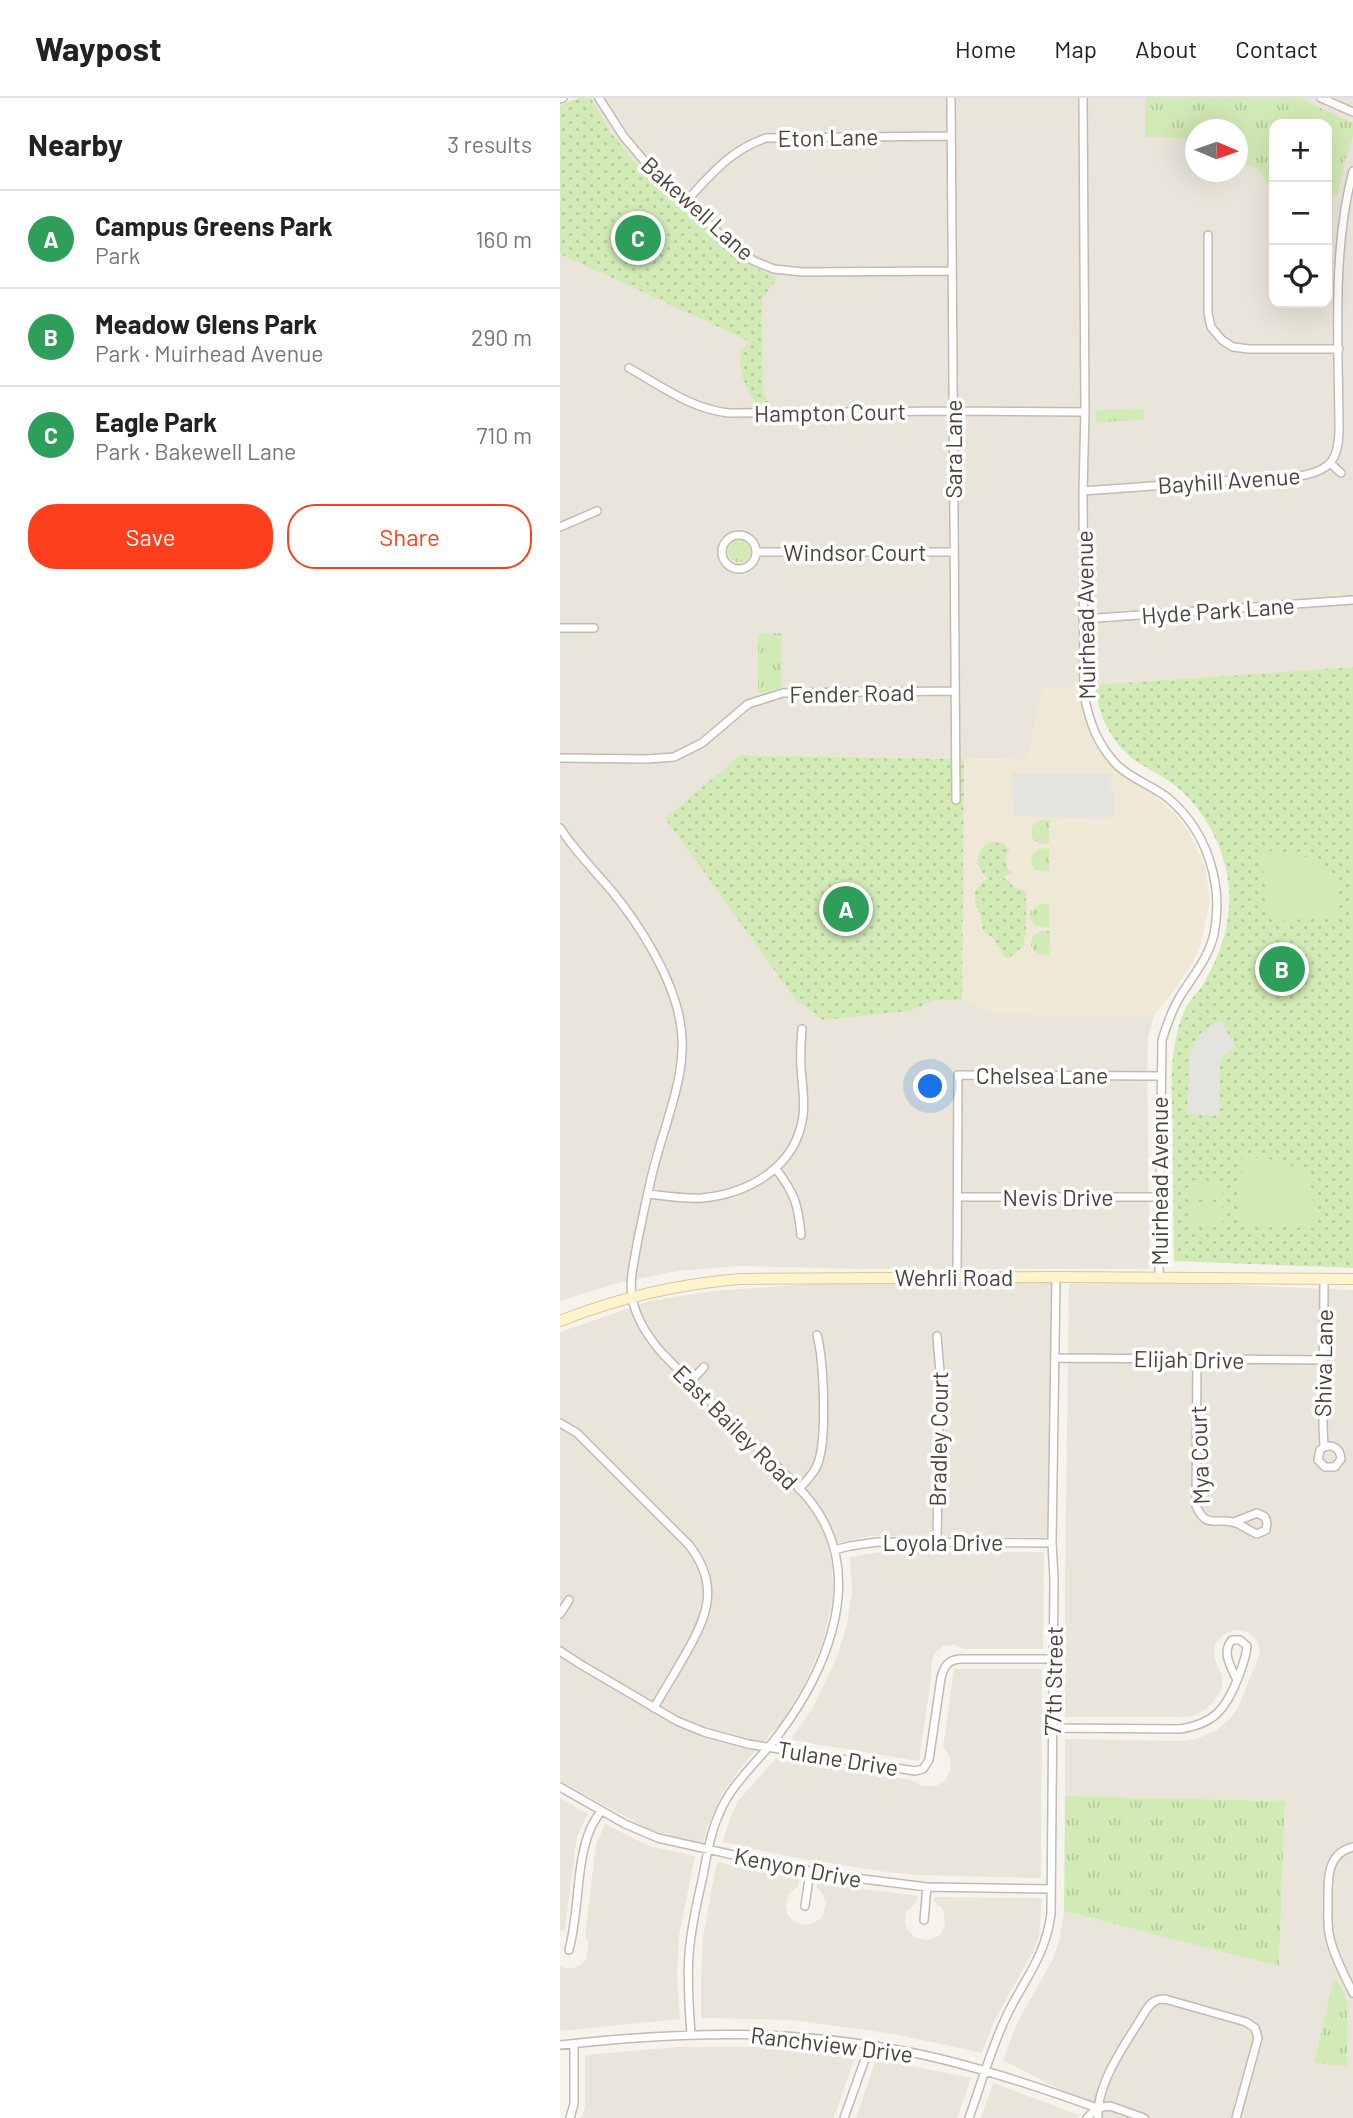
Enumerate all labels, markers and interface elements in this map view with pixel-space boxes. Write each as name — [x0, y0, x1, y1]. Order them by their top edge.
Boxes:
text: Waypost — [35, 28, 162, 68]
text: Home — [955, 34, 1016, 63]
text: Map — [1054, 34, 1097, 63]
text: About — [1135, 34, 1197, 63]
text: Contact — [1235, 34, 1318, 63]
north arrow — [1185, 119, 1248, 182]
map controls — [1269, 119, 1332, 308]
button: + — [1269, 119, 1332, 182]
street label: Eton Lane — [777, 122, 879, 152]
text: Nearby — [28, 126, 123, 162]
text: 3 results — [447, 130, 532, 158]
street label: Bakewell Lane — [636, 150, 760, 266]
button: − — [1269, 182, 1332, 245]
text: Campus Greens Park — [95, 210, 333, 241]
pin: C — [615, 212, 661, 264]
text: A — [43, 225, 59, 253]
text: 160 m — [475, 225, 532, 253]
text: Park — [95, 241, 140, 269]
button: locate — [1269, 245, 1332, 308]
text: Meadow Glens Park — [95, 308, 317, 339]
text: B — [44, 323, 58, 351]
text: 290 m — [471, 323, 532, 351]
text: Park · Muirhead Avenue — [95, 339, 324, 367]
street label: Hampton Court — [754, 397, 906, 427]
street label: Sara Lane — [939, 399, 967, 499]
text: Eagle Park — [95, 406, 217, 437]
text: C — [44, 421, 58, 449]
text: 710 m — [476, 421, 532, 449]
text: Park · Bakewell Lane — [95, 437, 296, 465]
street label: Bayhill Avenue — [1157, 461, 1301, 499]
button: Save — [28, 504, 273, 569]
button: Share — [287, 504, 532, 569]
street label: Muirhead Avenue — [1070, 530, 1100, 700]
street label: Windsor Court — [783, 538, 927, 566]
street label: Hyde Park Lane — [1140, 591, 1296, 629]
street label: Fender Road — [789, 678, 915, 708]
pin: A — [823, 883, 869, 935]
pin: B — [1259, 943, 1305, 995]
street label: Chelsea Lane — [976, 1061, 1108, 1089]
your location — [913, 1069, 947, 1103]
street label: Muirhead Avenue — [1145, 1096, 1173, 1266]
street label: Nevis Drive — [1002, 1183, 1114, 1211]
street label: Wehrli Road — [895, 1263, 1013, 1291]
street label: Shiva Lane — [1308, 1309, 1338, 1417]
street label: Elijah Drive — [1133, 1344, 1245, 1374]
street label: East Bailey Road — [668, 1359, 804, 1495]
street label: Bradley Court — [923, 1371, 953, 1507]
street label: Mya Court — [1183, 1405, 1215, 1505]
street label: Loyola Drive — [883, 1528, 1003, 1556]
street label: 77th Street — [1038, 1626, 1068, 1736]
street label: Tulane Drive — [776, 1735, 900, 1781]
street label: Kenyon Drive — [732, 1841, 864, 1893]
street label: Ranchview Drive — [749, 2020, 915, 2068]

